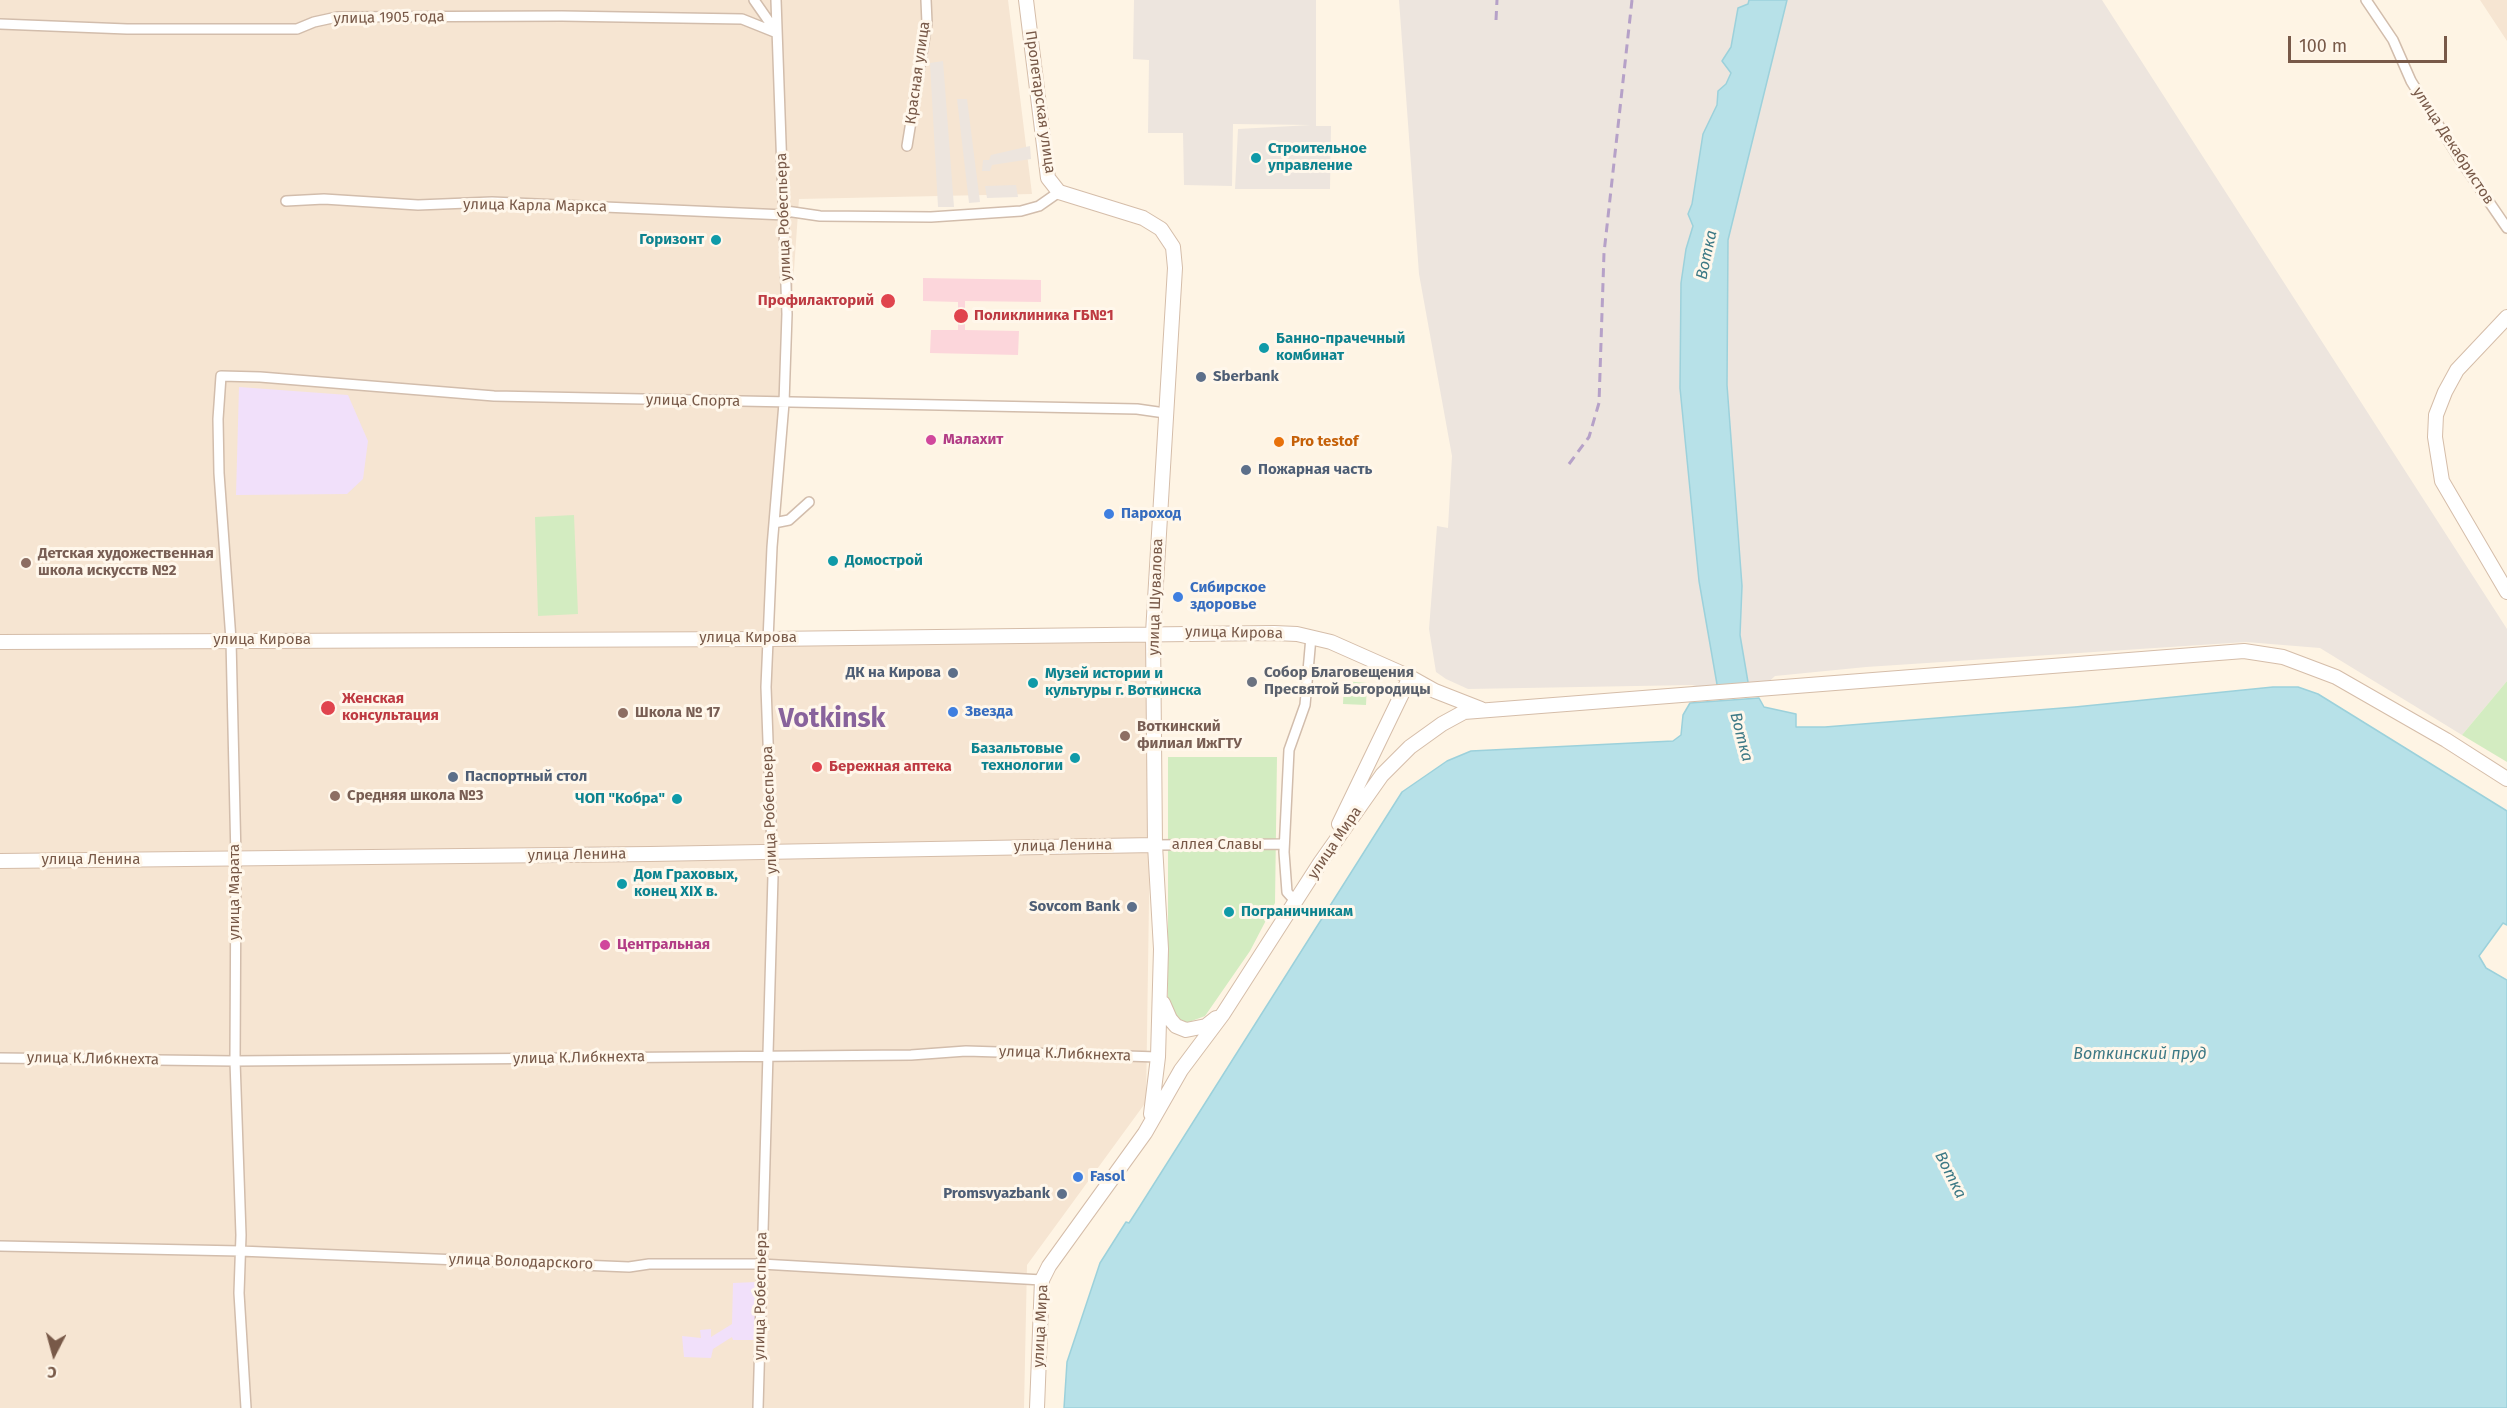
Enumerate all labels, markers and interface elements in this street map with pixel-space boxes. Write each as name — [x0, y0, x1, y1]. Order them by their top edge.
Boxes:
street label: улица 1905 года — [333, 8, 445, 28]
street label: Красная улица — [902, 20, 934, 126]
scale bar — [2291, 24, 2450, 62]
street label: Пролетарская улица — [1021, 29, 1059, 175]
text: 100 m — [2299, 35, 2347, 57]
street label: улица Декабристов — [2408, 84, 2498, 208]
place label: Строительное управление — [1268, 140, 1367, 175]
marker: Строительное управление — [1249, 151, 1263, 165]
street label: улица Робеспьера — [773, 152, 795, 282]
street label: улица Карла Маркса — [463, 196, 607, 216]
water label: Вотка — [1692, 229, 1722, 281]
place label: Горизонт — [639, 231, 704, 249]
marker: Горизонт — [709, 233, 723, 247]
place label: Профилакторий — [758, 292, 874, 310]
marker: Профилакторий — [879, 292, 897, 310]
marker: Поликлиника ГБ№1 — [952, 307, 970, 325]
place label: Поликлиника ГБ№1 — [974, 307, 1114, 325]
place label: Банно-прачечный комбинат — [1276, 330, 1405, 365]
marker: Банно-прачечный комбинат — [1257, 341, 1271, 355]
place label: Sberbank — [1213, 368, 1279, 386]
marker: Sberbank — [1194, 370, 1208, 384]
street label: улица Спорта — [646, 391, 740, 411]
place label: Малахит — [943, 431, 1003, 449]
marker: Малахит — [924, 433, 938, 447]
place label: Pro testof — [1291, 433, 1358, 451]
marker: Pro testof — [1272, 435, 1286, 449]
place label: Пожарная часть — [1258, 461, 1372, 479]
marker: Пожарная часть — [1239, 463, 1253, 477]
place label: Пароход — [1121, 505, 1181, 523]
marker: Пароход — [1102, 507, 1116, 521]
street label: улица Шувалова — [1145, 538, 1167, 656]
place label: Детская художественная школа искусств №2 — [38, 545, 214, 580]
place label: Домострой — [845, 552, 923, 570]
marker: Домострой — [826, 554, 840, 568]
marker: Детская художественная школа искусств №2 — [19, 556, 33, 570]
place label: Сибирское здоровье — [1190, 579, 1266, 614]
marker: Сибирское здоровье — [1171, 590, 1185, 604]
street label: улица Кирова — [1185, 623, 1283, 643]
street label: улица Кирова — [699, 629, 797, 647]
street label: улица Кирова — [213, 631, 311, 649]
place label: ДК на Кирова — [846, 664, 941, 682]
place label: Собор Благовещения Пресвятой Богородицы — [1264, 664, 1431, 699]
place label: Музей истории и культуры г. Воткинска — [1045, 665, 1201, 700]
marker: ДК на Кирова — [946, 666, 960, 680]
marker: Собор Благовещения Пресвятой Богородицы — [1245, 675, 1259, 689]
marker: Музей истории и культуры г. Воткинска — [1026, 676, 1040, 690]
place label: Женская консультация — [342, 690, 439, 725]
marker: Женская консультация — [319, 699, 337, 717]
district label: Votkinsk — [779, 703, 885, 735]
place label: Звезда — [965, 703, 1013, 721]
place label: Школа № 17 — [635, 704, 720, 722]
marker: Звезда — [946, 705, 960, 719]
marker: Школа № 17 — [616, 706, 630, 720]
water label: Вотка — [1725, 710, 1757, 764]
place label: Воткинский филиал ИжГТУ — [1137, 718, 1242, 753]
marker: Воткинский филиал ИжГТУ — [1118, 729, 1132, 743]
place label: Базальтовые технологии — [971, 740, 1063, 775]
street label: улица Робеспьера — [759, 745, 781, 875]
marker: Базальтовые технологии — [1068, 751, 1082, 765]
place label: Бережная аптека — [829, 758, 952, 776]
marker: Бережная аптека — [810, 760, 824, 774]
place label: Паспортный стол — [465, 768, 587, 786]
marker: Паспортный стол — [446, 770, 460, 784]
place label: Средняя школа №3 — [347, 787, 484, 805]
marker: Средняя школа №3 — [328, 789, 342, 803]
place label: ЧОП "Кобра" — [575, 790, 665, 808]
marker: ЧОП "Кобра" — [670, 792, 684, 806]
street label: улица Мира — [1304, 803, 1366, 883]
street label: улица Ленина — [1013, 836, 1113, 856]
street label: аллея Славы — [1172, 836, 1262, 854]
street label: улица Марата — [226, 844, 244, 940]
street label: улица Ленина — [527, 845, 627, 865]
street label: улица Ленина — [42, 851, 140, 869]
place label: Дом Граховых, конец XIX в. — [634, 866, 738, 901]
marker: Дом Граховых, конец XIX в. — [615, 877, 629, 891]
place label: Sovcom Bank — [1029, 898, 1120, 916]
marker: Sovcom Bank — [1125, 900, 1139, 914]
place label: Пограничникам — [1241, 903, 1353, 921]
marker: Пограничникам — [1222, 905, 1236, 919]
place label: Центральная — [617, 936, 710, 954]
marker: Центральная — [598, 938, 612, 952]
street label: улица К.Либкнехта — [999, 1043, 1131, 1065]
water label: Воткинский пруд — [2073, 1045, 2207, 1065]
street label: улица К.Либкнехта — [513, 1048, 645, 1068]
street label: улица К.Либкнехта — [27, 1049, 159, 1069]
water label: Вотка — [1930, 1148, 1970, 1202]
place label: Fasol — [1090, 1168, 1125, 1186]
marker: Fasol — [1071, 1170, 1085, 1184]
place label: Promsvyazbank — [943, 1185, 1050, 1203]
marker: Promsvyazbank — [1055, 1187, 1069, 1201]
street label: улица Робеспьера — [751, 1232, 771, 1360]
street label: улица Володарского — [448, 1250, 594, 1274]
street label: улица Мира — [1030, 1284, 1052, 1368]
north arrow — [24, 1324, 84, 1384]
text: С — [47, 1362, 58, 1382]

